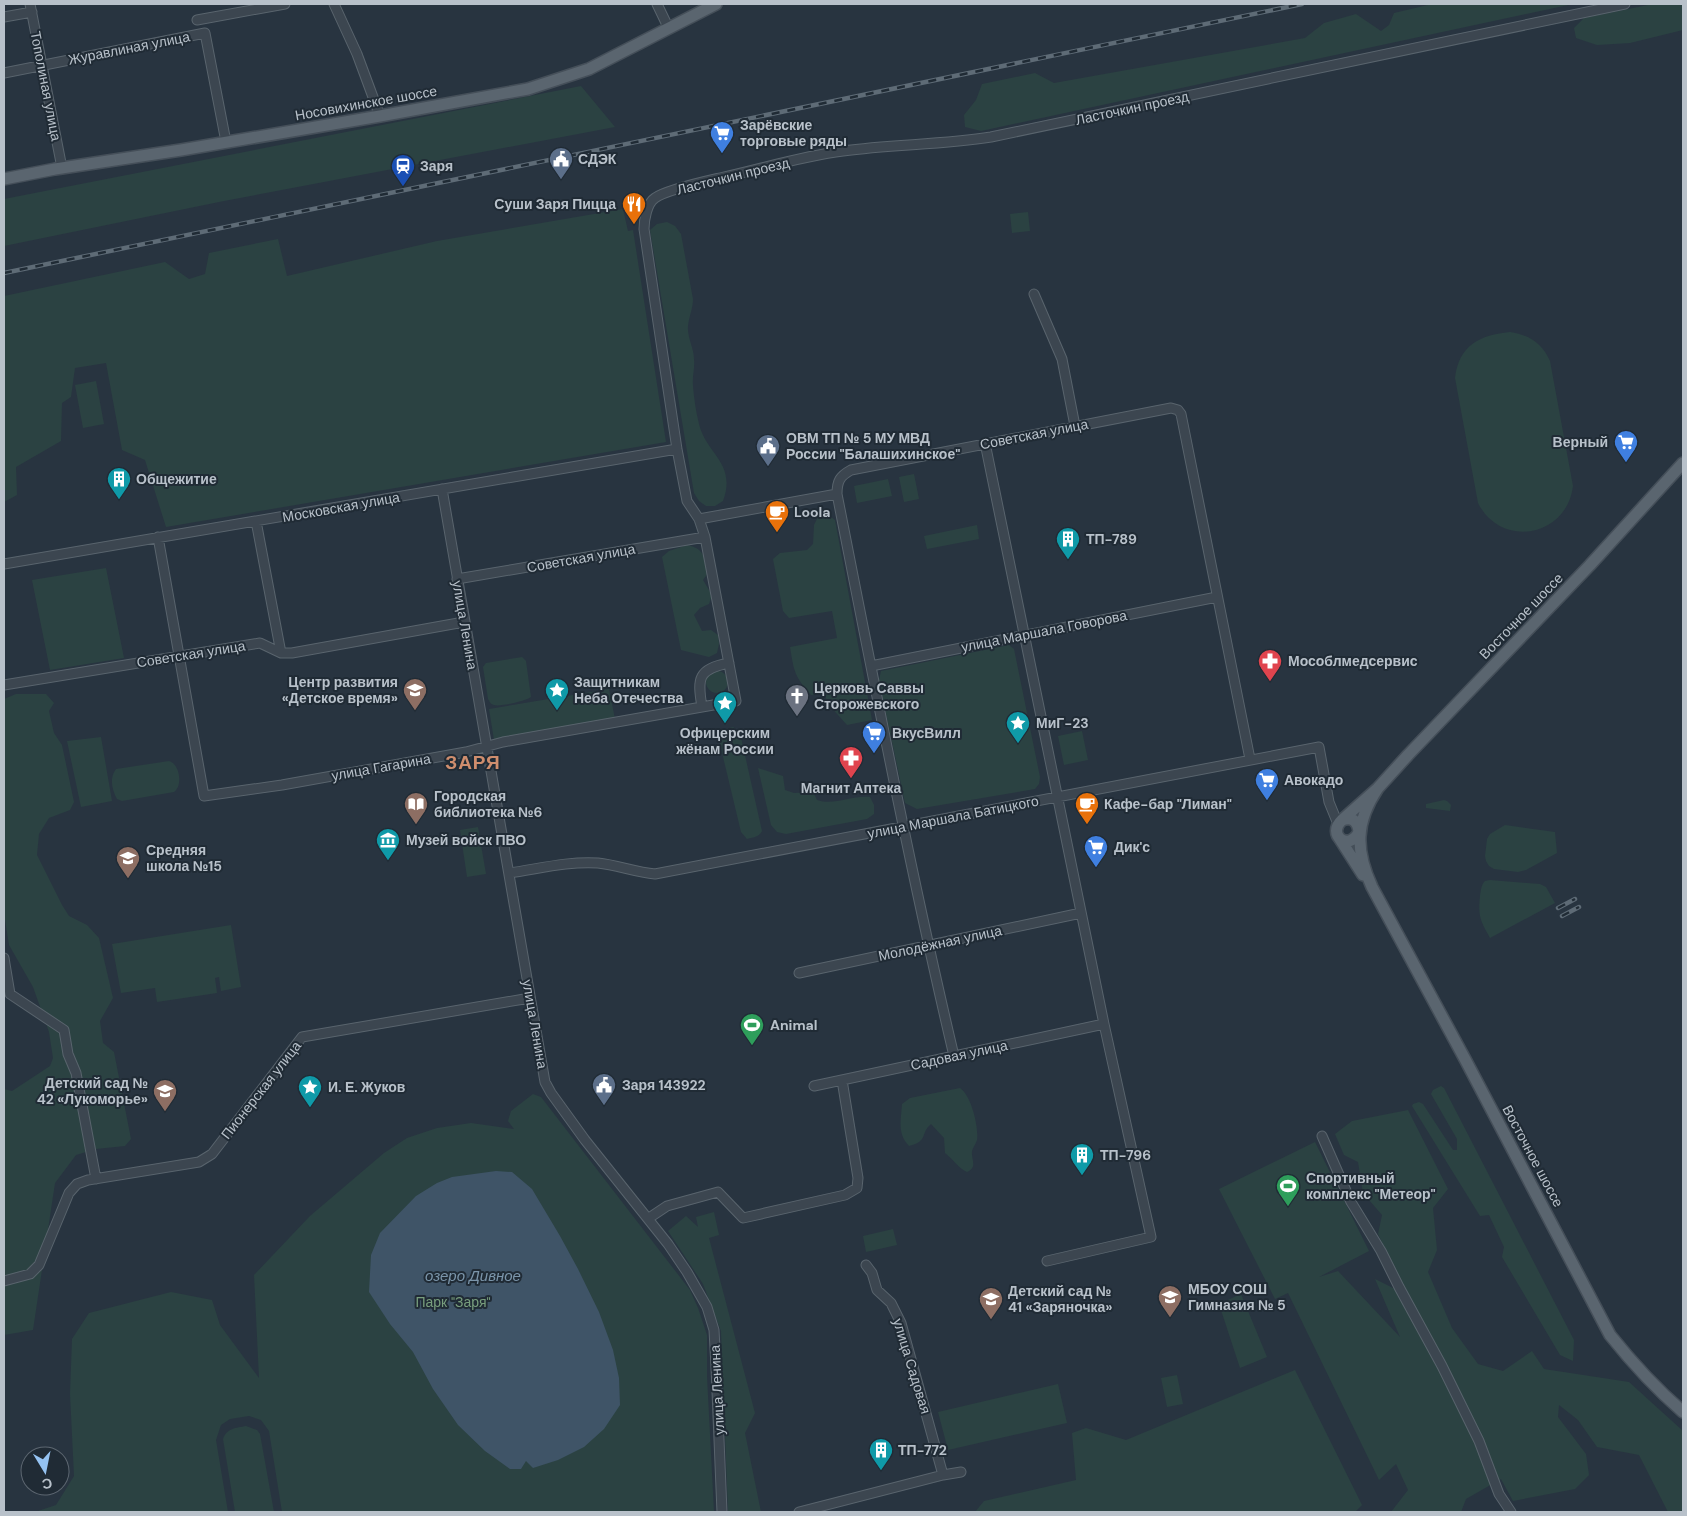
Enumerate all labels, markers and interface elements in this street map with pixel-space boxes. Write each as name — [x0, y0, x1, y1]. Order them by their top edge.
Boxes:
street label: Журавлиная улица — [67, 27, 192, 69]
street label: Тополиная улица — [27, 30, 66, 143]
street label: Носовихинское шоссе — [294, 82, 439, 124]
street label: Ласточкин проезд — [1074, 87, 1190, 129]
place label: Зарёвские торговые ряды — [740, 116, 847, 150]
supermarket icon: Зарёвские торговые ряды — [709, 120, 735, 154]
public building icon: СДЭК — [548, 146, 574, 180]
place label: СДЭК — [578, 150, 617, 168]
station icon: Заря — [390, 153, 416, 187]
street label: Ласточкин проезд — [675, 153, 791, 199]
place label: Заря — [420, 157, 453, 175]
restaurant icon: Суши Заря Пицца — [621, 191, 647, 225]
place label: Суши Заря Пицца — [494, 195, 616, 213]
street label: Советская улица — [978, 415, 1090, 453]
place label: ОВМ ТП № 5 МУ МВД России "Балашихинское" — [786, 429, 960, 463]
supermarket icon: Верный — [1613, 429, 1639, 463]
public building icon: ОВМ ТП № 5 МУ МВД России "Балашихинское" — [755, 433, 781, 467]
place label: Верный — [1553, 433, 1608, 451]
building icon: Общежитие — [106, 466, 132, 500]
place label: Общежитие — [136, 470, 217, 488]
street label: Московская улица — [281, 488, 401, 526]
cafe icon: Loola — [764, 499, 790, 533]
place label: Loola — [794, 503, 831, 521]
building icon: ТП-789 — [1055, 526, 1081, 560]
place label: ТП-789 — [1086, 530, 1137, 548]
street label: Советская улица — [525, 540, 637, 576]
street label: Восточное шоссе — [1475, 569, 1567, 663]
street label: улица Ленина — [448, 579, 482, 671]
street label: улица Маршала Говорова — [960, 606, 1129, 656]
street label: Советская улица — [135, 636, 247, 671]
pharmacy icon: Мособлмедсервис — [1257, 648, 1283, 682]
place label: Мособлмедсервис — [1288, 652, 1418, 670]
place label: Центр развития «Детское время» — [282, 673, 398, 707]
place label: Защитникам Неба Отечества — [574, 673, 683, 707]
school or university icon: Центр развития «Детское время» — [402, 677, 428, 711]
place icon: Защитникам Неба Отечества — [544, 677, 570, 711]
place label: Церковь Саввы Сторожевского — [814, 679, 924, 713]
church icon: Церковь Саввы Сторожевского — [784, 683, 810, 717]
place icon: Офицерским жёнам России — [712, 690, 738, 724]
place icon: МиГ-23 — [1005, 710, 1031, 744]
place label: МиГ-23 — [1036, 714, 1089, 732]
supermarket icon: ВкусВилл — [861, 720, 887, 754]
place label: Офицерским жёнам России — [675, 724, 774, 758]
place label: ВкусВилл — [892, 724, 961, 742]
pharmacy icon: Магнит Аптека — [838, 745, 864, 779]
street label: улица Гагарина — [330, 749, 432, 785]
district label: ЗАРЯ — [445, 750, 501, 775]
supermarket icon: Авокадо — [1254, 767, 1280, 801]
place label: Авокадо — [1284, 771, 1343, 789]
place label: Магнит Аптека — [801, 779, 902, 797]
place label: Городская библиотека №6 — [434, 787, 543, 821]
library icon: Городская библиотека №6 — [403, 791, 429, 825]
cafe icon: Кафе-бар "Лиман" — [1074, 791, 1100, 825]
street label: улица Маршала Батицкого — [866, 792, 1040, 842]
place label: Кафе-бар "Лиман" — [1104, 795, 1232, 813]
museum icon: Музей войск ПВО — [375, 827, 401, 861]
place label: Музей войск ПВО — [406, 831, 526, 849]
supermarket icon: Дик'с — [1083, 834, 1109, 868]
place label: Дик'с — [1114, 838, 1150, 856]
place label: Средняя школа №15 — [146, 841, 222, 875]
school or university icon: Средняя школа №15 — [115, 845, 141, 879]
street label: Молодёжная улица — [877, 921, 1004, 965]
street label: улица Ленина — [518, 978, 552, 1070]
sports icon: Animal — [739, 1012, 765, 1046]
place label: Animal — [770, 1016, 818, 1034]
street label: Садовая улица — [909, 1036, 1009, 1074]
street label: Пионерская улица — [217, 1037, 305, 1143]
public building icon: Заря 143922 — [591, 1072, 617, 1106]
place label: Детский сад № 42 «Лукоморье» — [37, 1074, 148, 1108]
place icon: И. Е. Жуков — [297, 1074, 323, 1108]
place label: Заря 143922 — [622, 1076, 706, 1094]
school or university icon: Детский сад № 42 «Лукоморье» — [152, 1078, 178, 1112]
place label: И. Е. Жуков — [328, 1078, 406, 1096]
street label: Восточное шоссе — [1499, 1102, 1568, 1210]
building icon: ТП-796 — [1069, 1142, 1095, 1176]
place label: ТП-796 — [1100, 1146, 1151, 1164]
place label: Спортивный комплекс "Метеор" — [1306, 1169, 1436, 1203]
sports icon: Спортивный комплекс "Метеор" — [1275, 1173, 1301, 1207]
water label: озеро Дивное — [425, 1266, 521, 1286]
place label: МБОУ СОШ Гимназия № 5 — [1188, 1280, 1286, 1314]
place label: Детский сад № 41 «Заряночка» — [1008, 1282, 1113, 1316]
school or university icon: МБОУ СОШ Гимназия № 5 — [1157, 1284, 1183, 1318]
school or university icon: Детский сад № 41 «Заряночка» — [978, 1286, 1004, 1320]
park label: Парк "Заря" — [415, 1293, 491, 1311]
street label: улица Садовая — [889, 1316, 935, 1416]
street label: улица Ленина — [706, 1344, 728, 1436]
building icon: ТП-772 — [868, 1437, 894, 1471]
place label: ТП-772 — [898, 1441, 947, 1459]
north arrow — [20, 1446, 70, 1496]
text: С — [41, 1474, 54, 1494]

